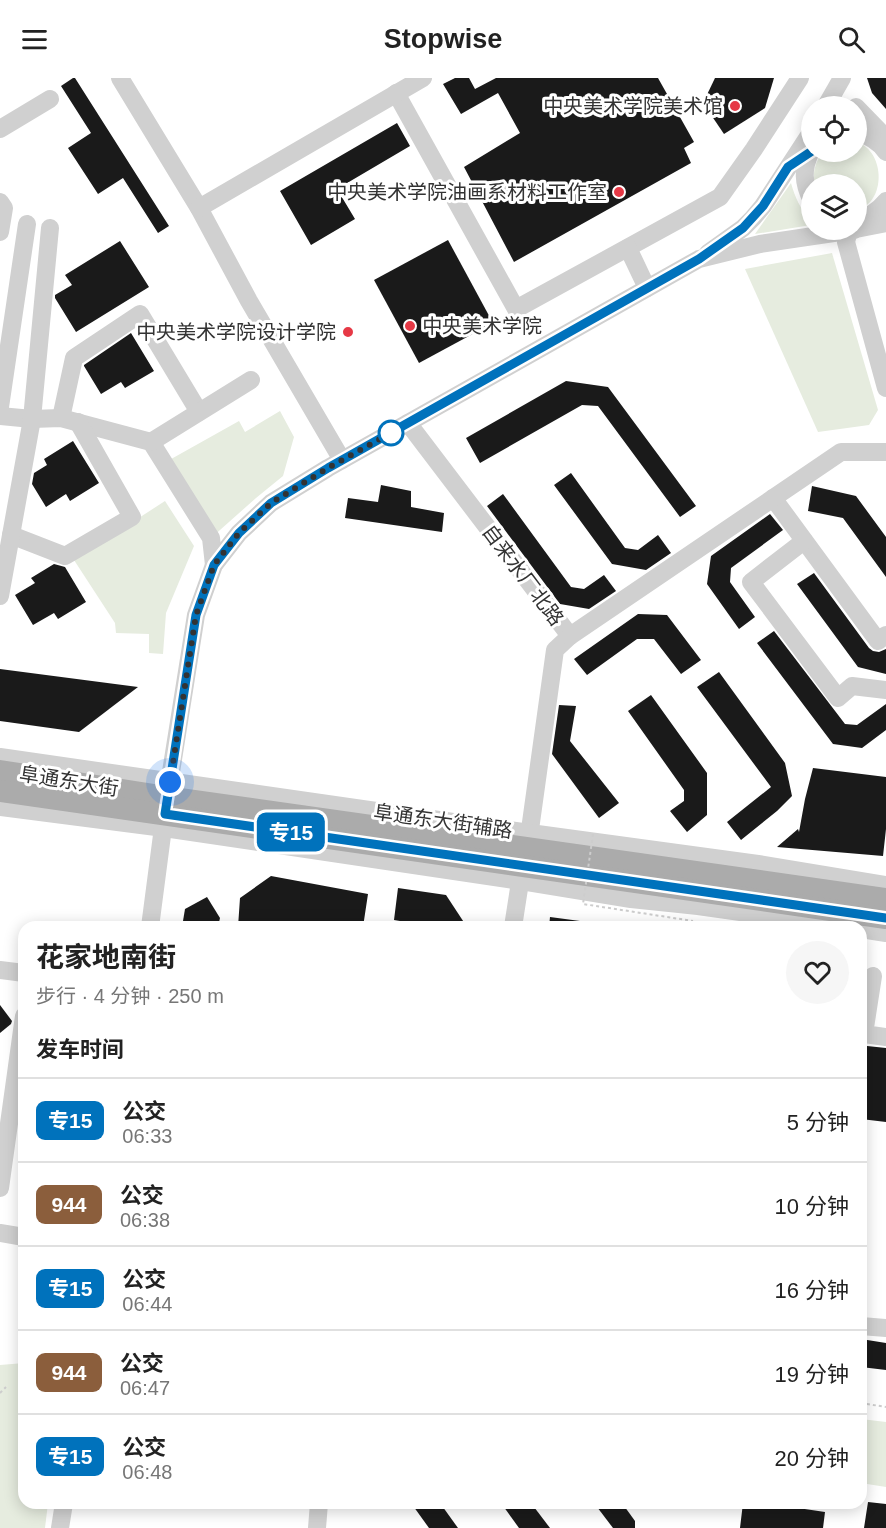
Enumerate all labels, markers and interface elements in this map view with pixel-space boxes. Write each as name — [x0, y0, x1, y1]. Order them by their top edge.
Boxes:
icon: menu — [18, 23, 51, 56]
icon: search — [835, 23, 868, 56]
text: Stopwise — [384, 24, 502, 54]
place label: 中央美术学院美术馆 — [543, 95, 723, 117]
map controls — [801, 96, 867, 240]
button: locate — [801, 96, 867, 162]
marker: 中央美术学院美术馆 — [728, 99, 742, 113]
button: layers — [801, 174, 867, 240]
place label: 中央美术学院油画系材料工作室 — [327, 181, 607, 203]
marker: 中央美术学院油画系材料工作室 — [612, 185, 626, 199]
place label: 中央美术学院 — [422, 315, 542, 337]
marker: 中央美术学院 — [403, 319, 417, 333]
place label: 中央美术学院设计学院 — [136, 321, 336, 343]
marker: 中央美术学院设计学院 — [341, 325, 355, 339]
unlabelled marker — [378, 420, 404, 446]
street label: 自来水厂北路 — [478, 520, 568, 630]
street label: 阜通东大街 — [18, 762, 120, 800]
your location — [155, 767, 185, 797]
street label: 阜通东大街辅路 — [372, 800, 514, 842]
line badge: 专15 — [256, 812, 326, 852]
text: 专15 — [269, 821, 313, 844]
button: heart — [786, 941, 849, 1004]
text: 花家地南街 — [36, 942, 176, 973]
text: 步行 · 4 分钟 · 250 m — [36, 985, 224, 1007]
text: 发车时间 — [36, 1037, 124, 1062]
text: 公交 — [122, 1099, 166, 1124]
text: 专15 — [48, 1109, 92, 1132]
text: 5 分钟 — [787, 1110, 849, 1135]
text: 06:33 — [122, 1125, 172, 1147]
text: 公交 — [120, 1183, 164, 1208]
text: 944 — [51, 1193, 87, 1216]
text: 10 分钟 — [774, 1194, 849, 1219]
text: 06:38 — [120, 1209, 170, 1231]
text: 公交 — [122, 1267, 166, 1292]
text: 专15 — [48, 1277, 92, 1300]
text: 16 分钟 — [774, 1278, 849, 1303]
text: 06:44 — [122, 1293, 172, 1315]
text: 公交 — [120, 1351, 164, 1376]
text: 944 — [51, 1361, 87, 1384]
text: 19 分钟 — [774, 1362, 849, 1387]
text: 06:47 — [120, 1377, 170, 1399]
text: 公交 — [122, 1435, 166, 1460]
text: 专15 — [48, 1445, 92, 1468]
text: 20 分钟 — [774, 1446, 849, 1471]
text: 06:48 — [122, 1461, 172, 1483]

